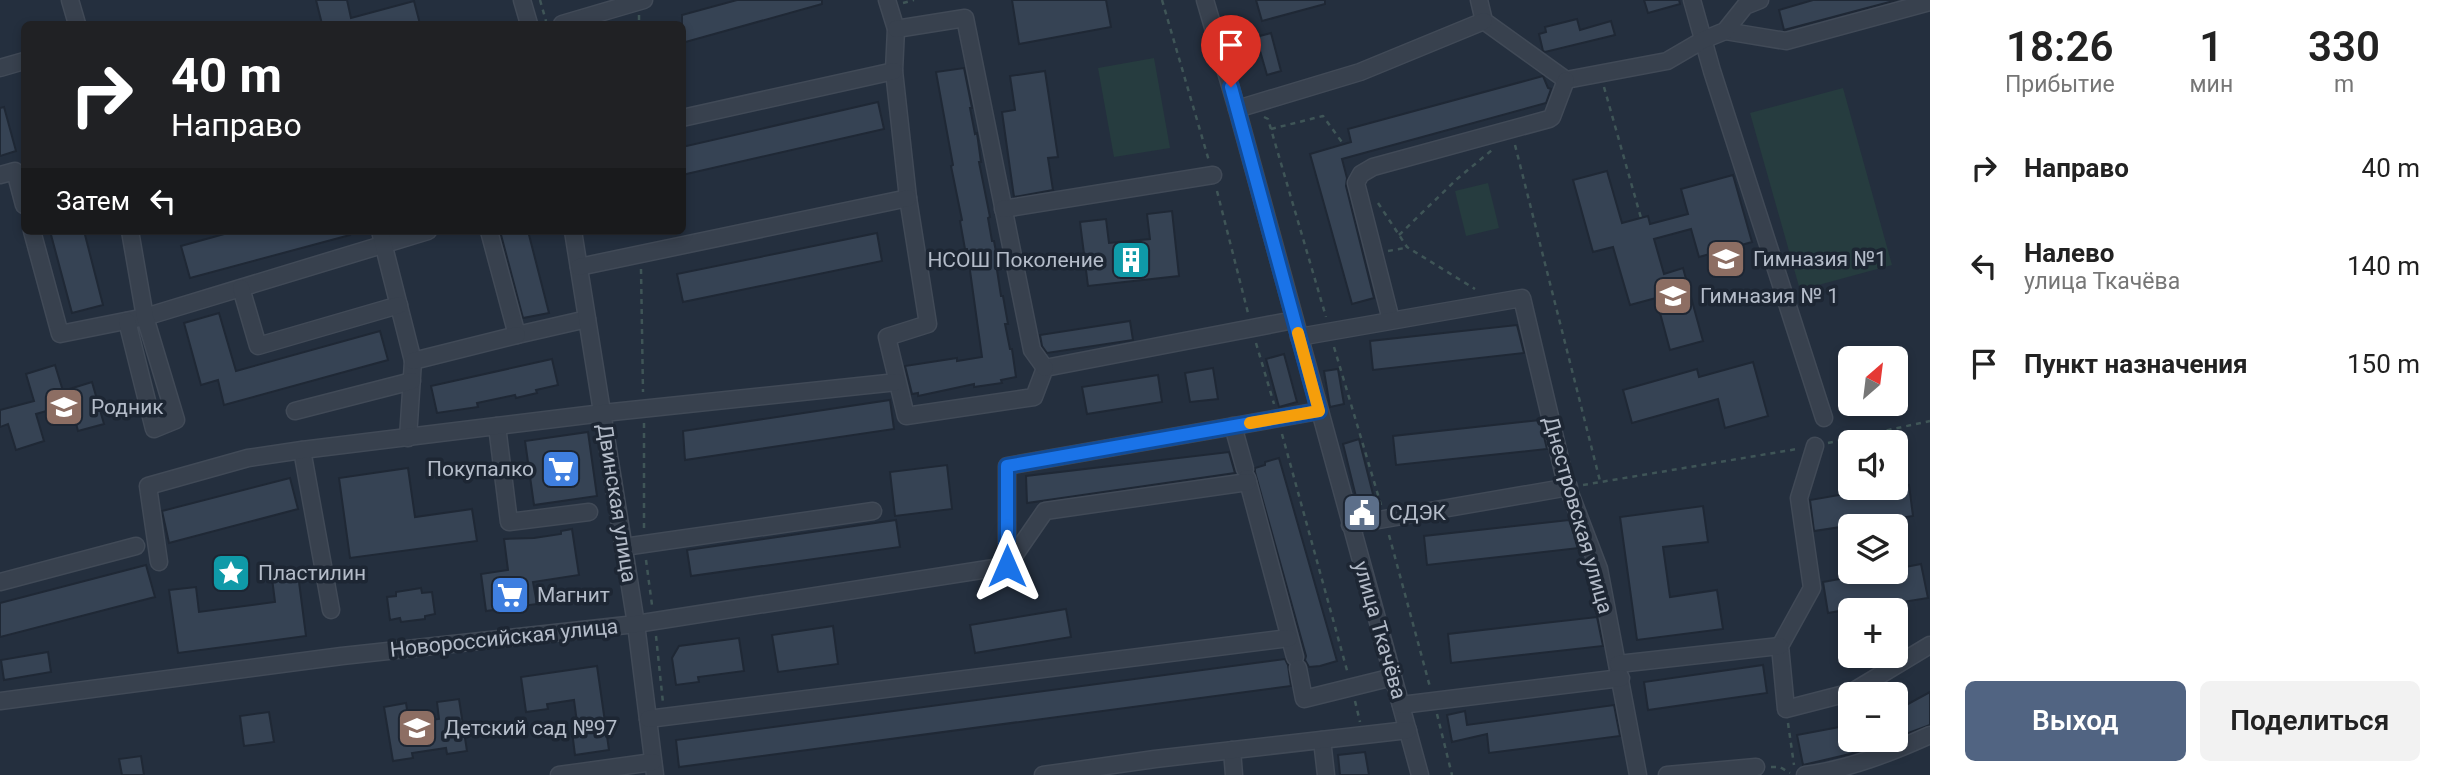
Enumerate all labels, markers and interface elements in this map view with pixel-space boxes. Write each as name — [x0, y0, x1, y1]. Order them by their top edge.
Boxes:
pin — [1201, 15, 1261, 87]
text: 18:26 — [2006, 22, 2113, 71]
text: 1 — [2199, 22, 2223, 71]
text: 330 — [2308, 22, 2380, 71]
icon: arrive — [1212, 26, 1250, 64]
text: 40 m — [171, 47, 282, 104]
icon: right — [56, 49, 147, 140]
text: Прибытие — [2005, 71, 2115, 98]
text: мин — [2190, 71, 2233, 98]
text: m — [2334, 71, 2354, 98]
text: Направо — [171, 106, 302, 144]
icon: right — [1965, 149, 2003, 187]
text: Направо — [2024, 153, 2129, 183]
text: 40 m — [2362, 153, 2420, 183]
icon: left — [144, 182, 182, 220]
text: Затем — [56, 186, 130, 216]
school or university icon: Гимназия №1 — [1705, 238, 1747, 280]
text: Налево — [2024, 238, 2114, 268]
building icon: НСОШ Поколение — [1110, 239, 1152, 281]
place label: Гимназия №1 — [1753, 247, 1887, 271]
icon: left — [1965, 247, 2003, 285]
place label: НСОШ Поколение — [927, 248, 1104, 272]
text: 140 m — [2347, 251, 2420, 281]
text: улица Ткачёва — [2024, 268, 2180, 295]
school or university icon: Гимназия № 1 — [1652, 275, 1694, 317]
place label: Гимназия № 1 — [1700, 284, 1839, 308]
icon: arrive — [1965, 345, 2003, 383]
north arrow — [1838, 346, 1908, 416]
map controls — [1838, 346, 1908, 752]
text: Пункт назначения — [2024, 349, 2248, 379]
text: 150 m — [2347, 349, 2420, 379]
school or university icon: Родник — [43, 386, 85, 428]
place label: Родник — [91, 395, 164, 419]
street label: Днестровская улица — [1538, 414, 1618, 616]
street label: Двинская улица — [593, 422, 641, 584]
button: sound — [1838, 430, 1908, 500]
supermarket icon: Покупалко — [540, 448, 582, 490]
place label: Покупалко — [427, 457, 534, 481]
public building icon: СДЭК — [1341, 492, 1383, 534]
place label: СДЭК — [1389, 501, 1447, 525]
button: layers — [1838, 514, 1908, 584]
position arrow — [970, 529, 1044, 603]
place icon: Пластилин — [210, 552, 252, 594]
street label: улица Ткачёва — [1349, 558, 1411, 702]
place label: Пластилин — [258, 561, 366, 585]
supermarket icon: Магнит — [489, 574, 531, 616]
place label: Магнит — [537, 583, 610, 607]
button: + — [1838, 598, 1908, 668]
street label: Новороссийская улица — [389, 614, 619, 662]
button: Выход — [1965, 681, 2186, 761]
button: Поделиться — [2200, 681, 2420, 761]
button: − — [1838, 682, 1908, 752]
school or university icon: Детский сад №97 — [396, 707, 438, 749]
place label: Детский сад №97 — [444, 716, 617, 740]

